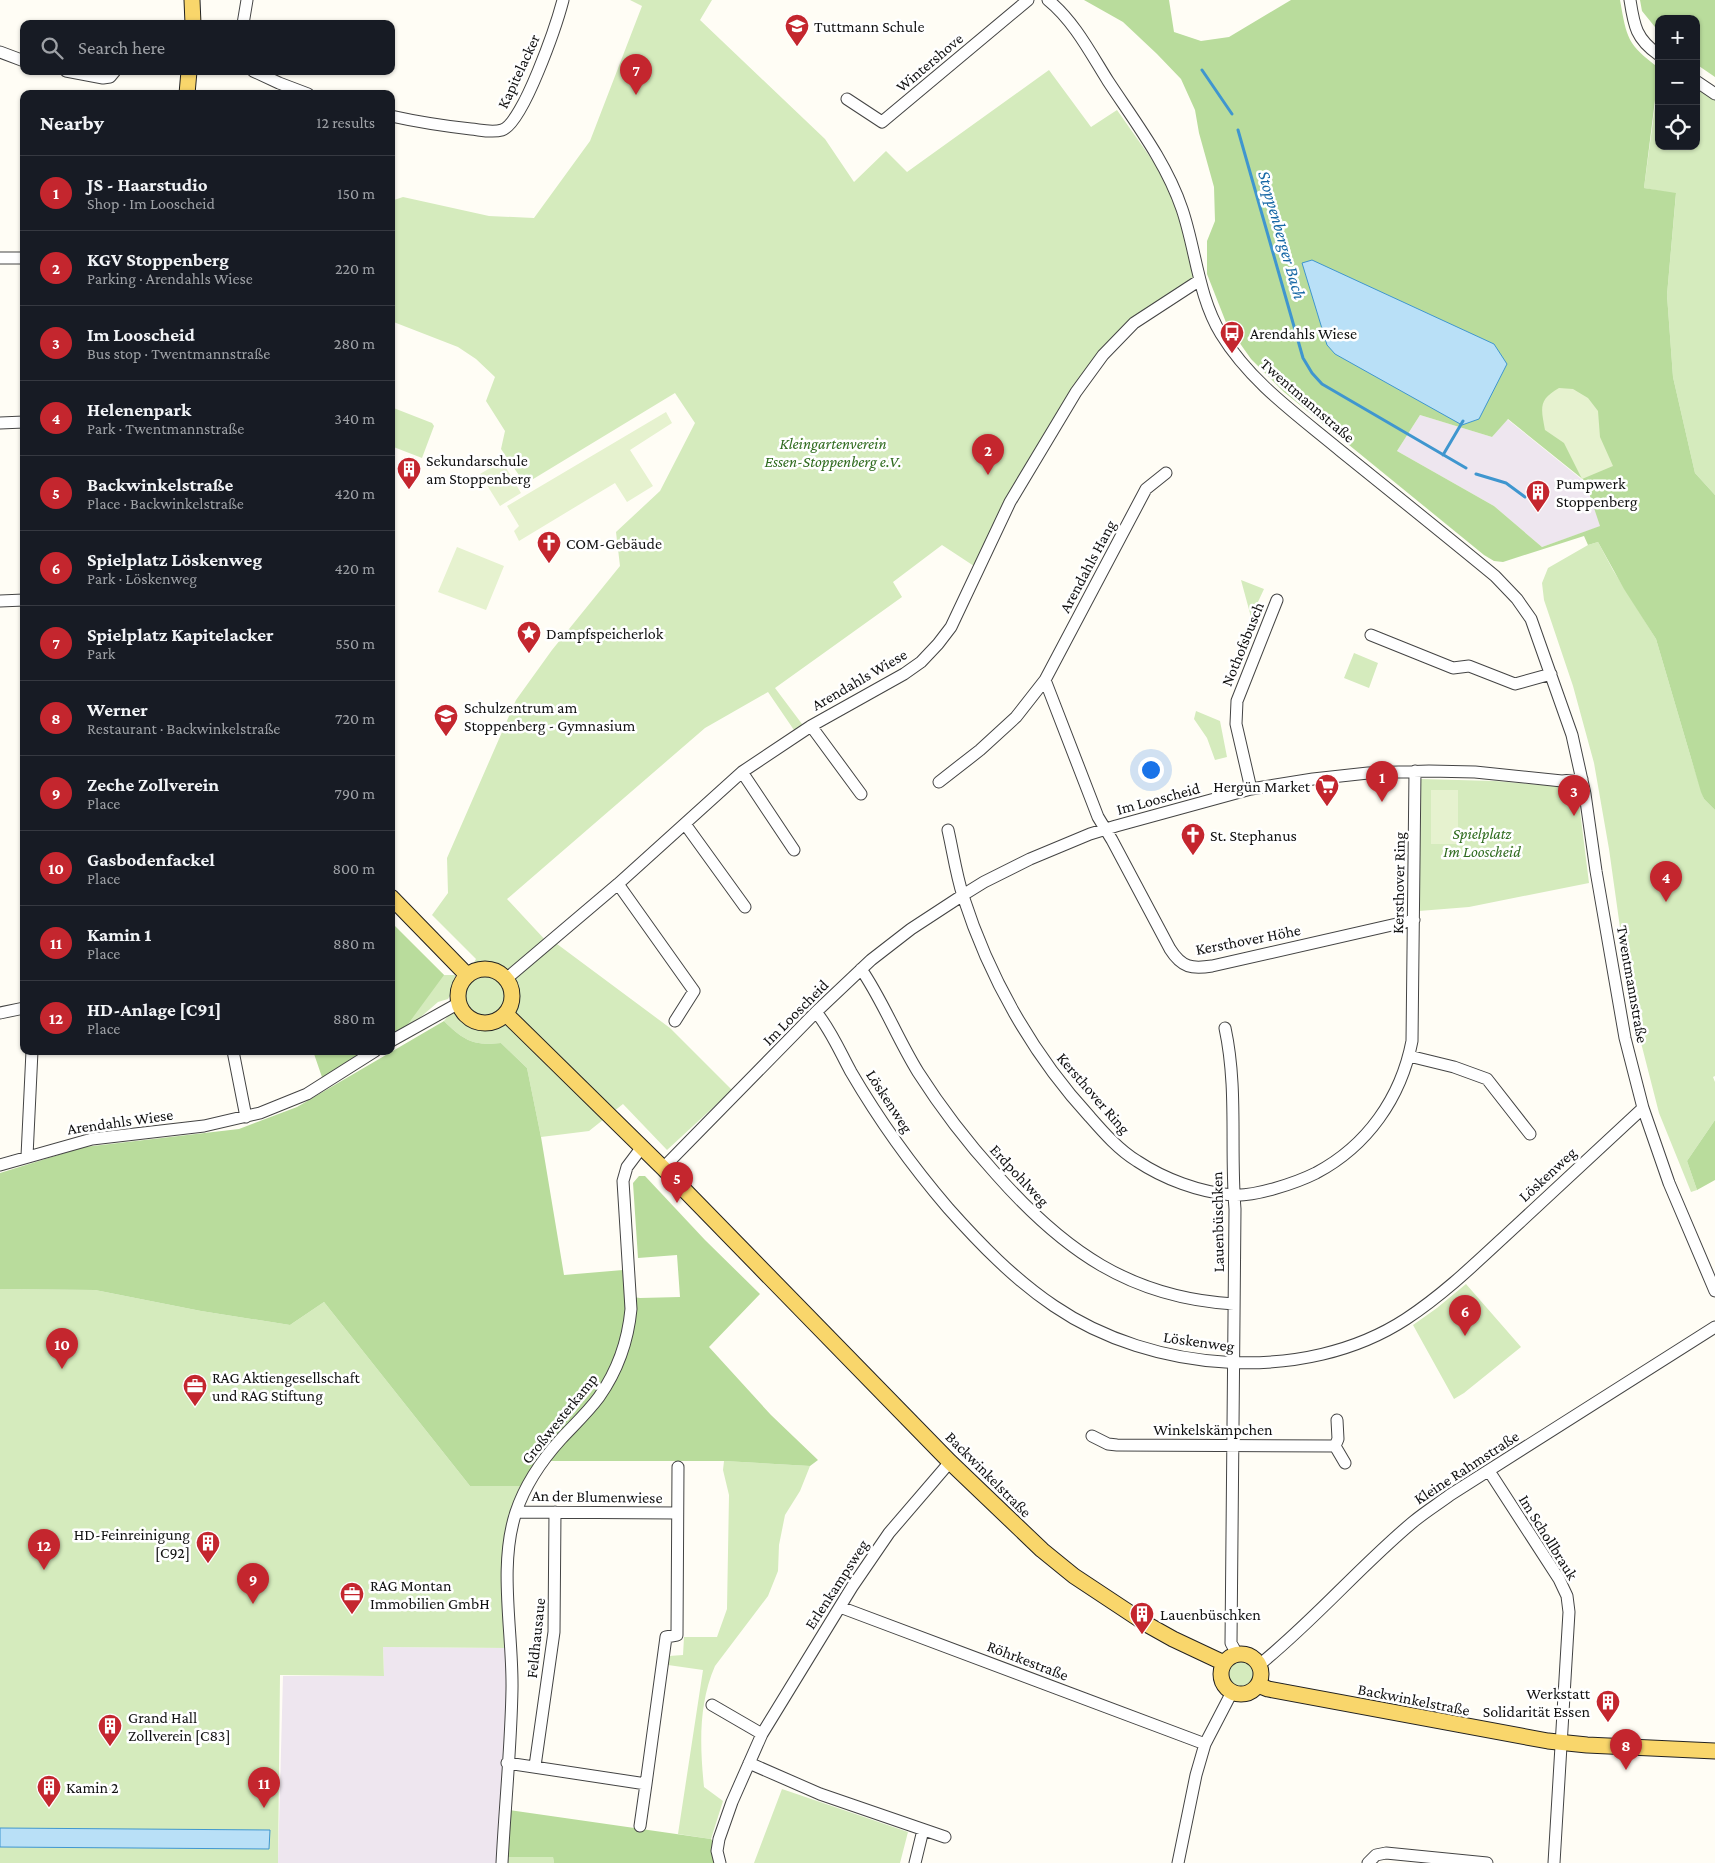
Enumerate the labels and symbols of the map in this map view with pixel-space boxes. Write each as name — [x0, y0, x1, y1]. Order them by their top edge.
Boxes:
school or university icon: Tuttmann Schule — [784, 13, 810, 47]
place label: Tuttmann Schule — [814, 18, 925, 35]
street label: Wintershove — [892, 29, 966, 95]
street label: Kapitelacker — [494, 31, 544, 111]
pin: 7 — [620, 54, 652, 95]
water label: Stoppenberger Bach — [1254, 168, 1310, 302]
bus stop icon: Arendahls Wiese — [1219, 320, 1245, 354]
place label: Arendahls Wiese — [1250, 325, 1357, 342]
street label: Twentmannstraße — [1257, 355, 1358, 446]
pin: 2 — [972, 434, 1004, 475]
park label: Kleingartenverein Essen-Stoppenberg e.V. — [764, 435, 902, 471]
place label: Sekundarschule am Stoppenberg — [426, 452, 531, 488]
building icon: Sekundarschule am Stoppenberg — [396, 456, 422, 490]
place label: Pumpwerk Stoppenberg — [1556, 475, 1638, 511]
building icon: Pumpwerk Stoppenberg — [1525, 479, 1551, 513]
street label: Arendahls Hang — [1056, 517, 1120, 616]
church icon: COM-Gebäude — [536, 530, 562, 564]
place label: COM-Gebäude — [566, 535, 662, 552]
street label: Nothofsbusch — [1218, 599, 1267, 689]
place icon: Dampfspeicherlok — [516, 620, 542, 654]
place label: Dampfspeicherlok — [546, 625, 664, 643]
street label: Arendahls Wiese — [809, 645, 910, 714]
place label: Schulzentrum am Stoppenberg - Gymnasium — [464, 699, 635, 735]
school or university icon: Schulzentrum am Stoppenberg - Gymnasium — [433, 703, 459, 737]
your location — [1138, 757, 1164, 783]
pin: 1 — [1366, 761, 1398, 802]
supermarket icon: Hergün Market — [1314, 773, 1340, 807]
pin: 3 — [1558, 775, 1590, 816]
place label: Hergün Market — [1213, 778, 1311, 796]
street label: Im Looscheid — [1115, 779, 1202, 818]
church icon: St. Stephanus — [1180, 822, 1206, 856]
park label: Spielplatz Im Looscheid — [1443, 825, 1521, 860]
place label: St. Stephanus — [1210, 827, 1297, 845]
street label: Kersthover Ring — [1389, 832, 1409, 934]
pin: 4 — [1650, 861, 1682, 902]
street label: Kersthover Höhe — [1194, 921, 1302, 958]
street label: Twentmannstraße — [1614, 924, 1651, 1044]
street label: Im Looscheid — [759, 976, 832, 1049]
street label: Kersthover Ring — [1053, 1049, 1134, 1138]
street label: Löskenweg — [862, 1067, 916, 1137]
street label: Arendahls Wiese — [66, 1106, 174, 1137]
street label: Erdpohlweg — [986, 1141, 1053, 1211]
street label: Löskenweg — [1515, 1144, 1580, 1206]
pin: 5 — [661, 1162, 693, 1203]
street label: Lauenbüschken — [1208, 1171, 1227, 1273]
pin: 6 — [1449, 1295, 1481, 1336]
pin: 10 — [46, 1328, 78, 1369]
street label: Löskenweg — [1162, 1328, 1236, 1356]
place label: RAG Aktiengesellschaft und RAG Stiftung — [212, 1369, 360, 1405]
street label: Großwesterkamp — [518, 1370, 602, 1467]
office icon: RAG Aktiengesellschaft und RAG Stiftung — [182, 1373, 208, 1407]
street label: Winkelskämpchen — [1153, 1421, 1273, 1439]
street label: Kleine Rahmstraße — [1411, 1427, 1522, 1508]
street label: Backwinkelstraße — [942, 1428, 1035, 1521]
street label: An der Blumenwiese — [531, 1487, 663, 1506]
street label: Im Schollbrauk — [1516, 1492, 1582, 1583]
place label: HD-Feinreinigung [C92] — [74, 1526, 190, 1562]
pin: 12 — [28, 1529, 60, 1570]
building icon: HD-Feinreinigung [C92] — [195, 1530, 221, 1564]
street label: Erlenkampsweg — [801, 1536, 873, 1633]
pin: 9 — [237, 1563, 269, 1604]
place label: RAG Montan Immobilien GmbH — [370, 1577, 490, 1612]
office icon: RAG Montan Immobilien GmbH — [339, 1581, 365, 1615]
street label: Feldhausaue — [523, 1597, 548, 1679]
building icon: Lauenbüschken — [1129, 1601, 1155, 1635]
place label: Lauenbüschken — [1160, 1606, 1261, 1623]
street label: Röhrkestraße — [985, 1637, 1071, 1684]
street label: Backwinkelstraße — [1356, 1680, 1471, 1719]
place label: Werkstatt Solidarität Essen — [1483, 1685, 1591, 1720]
building icon: Werkstatt Solidarität Essen — [1595, 1689, 1621, 1723]
place label: Grand Hall Zollverein [C83] — [128, 1709, 230, 1745]
building icon: Grand Hall Zollverein [C83] — [97, 1713, 123, 1747]
pin: 8 — [1610, 1729, 1642, 1770]
pin: 11 — [248, 1767, 280, 1808]
building icon: Kamin 2 — [36, 1774, 62, 1808]
place label: Kamin 2 — [66, 1779, 119, 1796]

